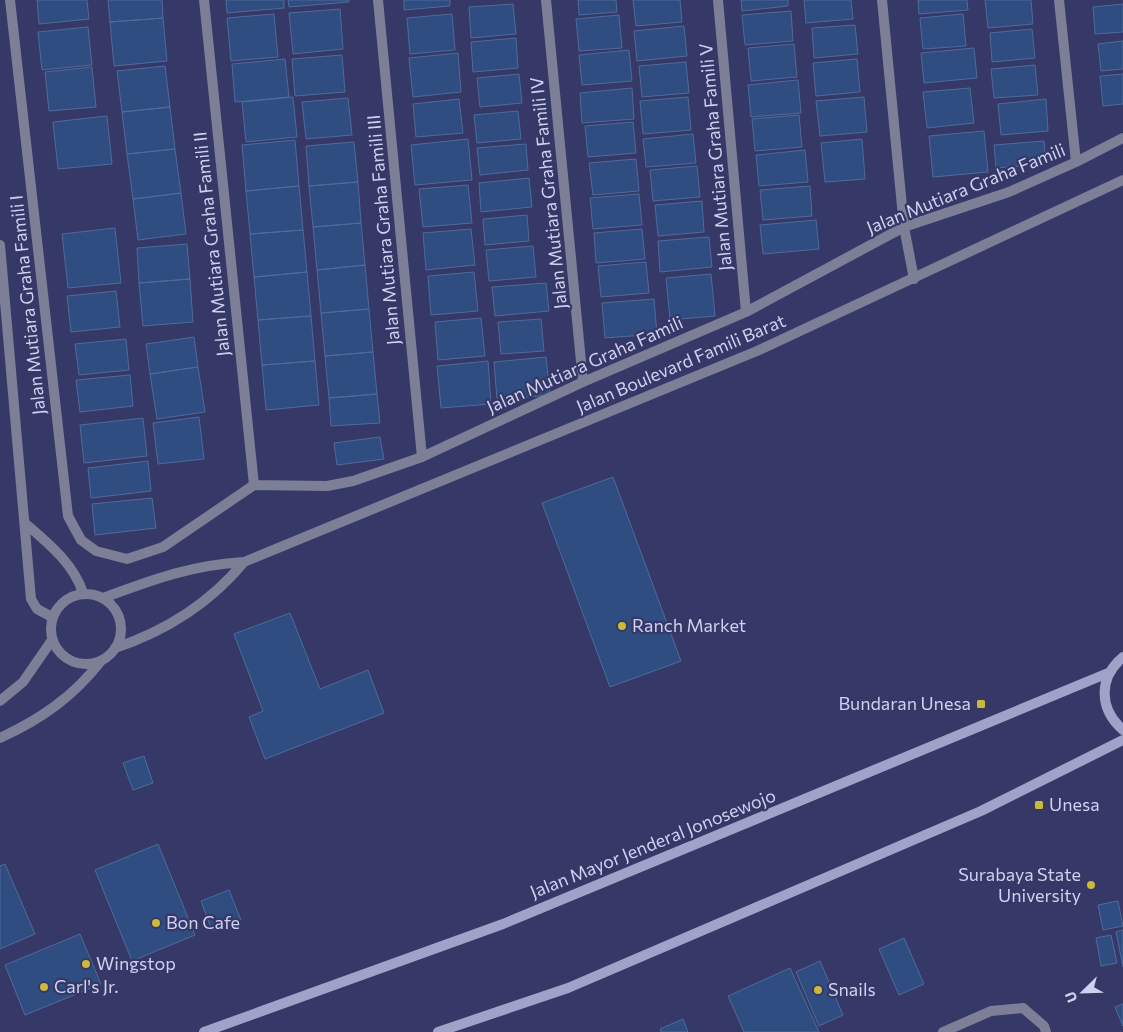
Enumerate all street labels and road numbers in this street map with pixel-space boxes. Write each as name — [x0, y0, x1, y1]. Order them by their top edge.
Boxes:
street label: Jalan Mutiara Graha Famili V — [694, 42, 736, 272]
street label: Jalan Mutiara Graha Famili IV — [525, 76, 571, 310]
street label: Jalan Mutiara Graha Famili III — [362, 114, 404, 346]
street label: Jalan Mutiara Graha Famili II — [188, 131, 234, 358]
street label: Jalan Mutiara Graha Famili — [863, 138, 1068, 238]
street label: Jalan Mutiara Graha Famili I — [5, 194, 50, 416]
street label: Jalan Boulevard Famili Barat — [573, 309, 788, 417]
street label: Jalan Mutiara Graha Famili — [483, 311, 686, 417]
street label: Jalan Mayor Jenderal Jonosewojo — [527, 784, 779, 903]

